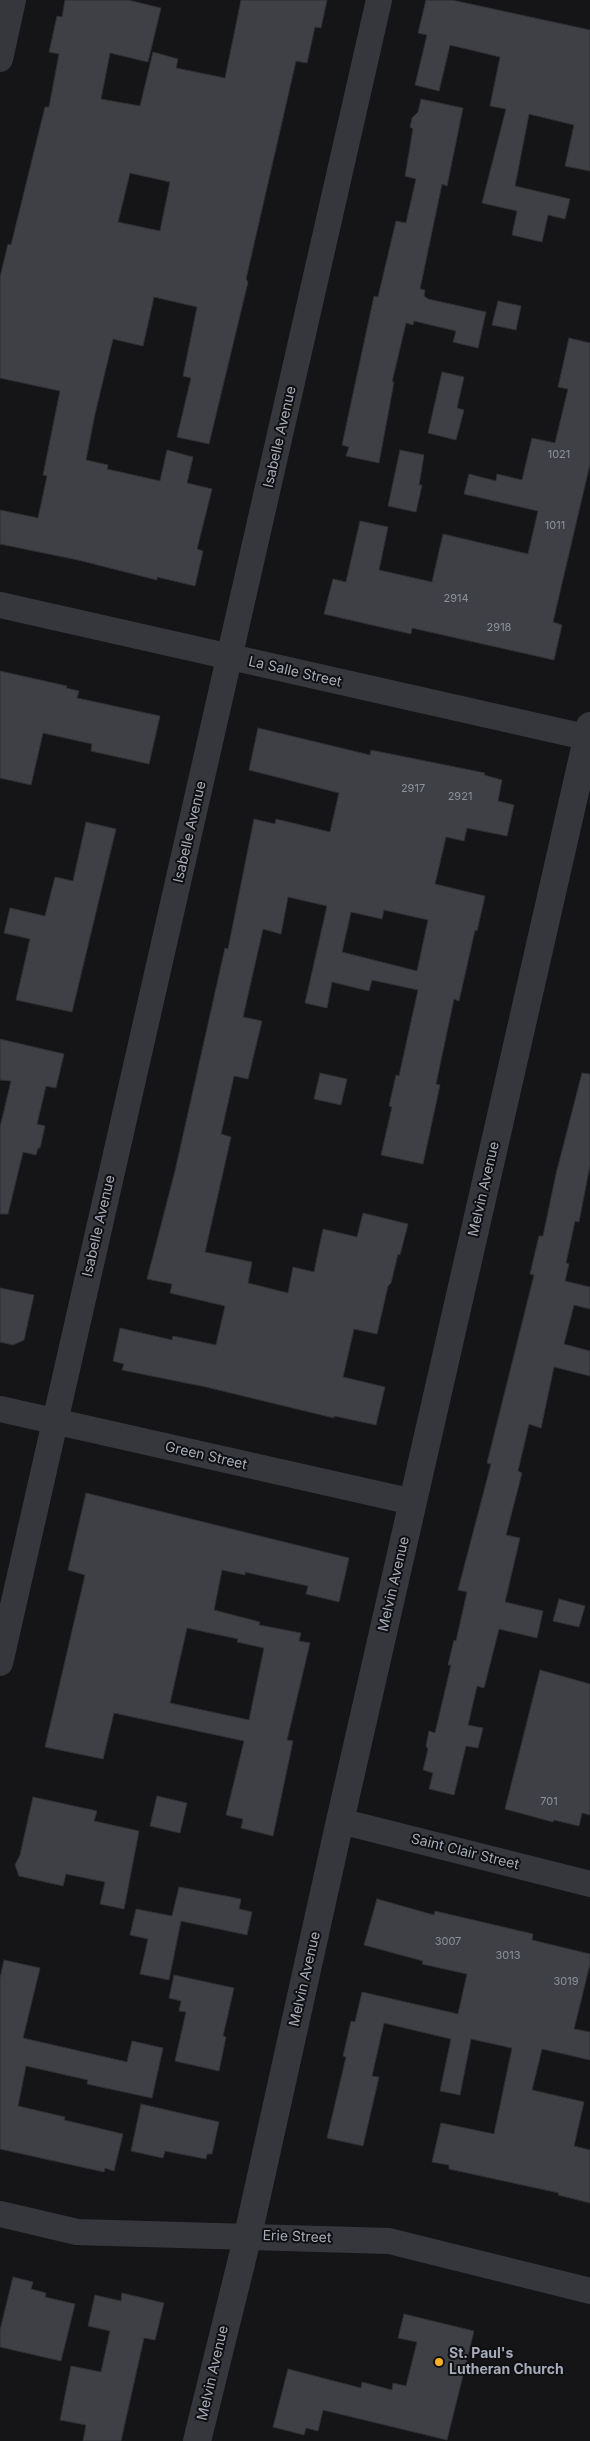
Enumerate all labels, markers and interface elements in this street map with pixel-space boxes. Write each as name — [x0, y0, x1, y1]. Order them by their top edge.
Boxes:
street label: Isabelle Avenue — [260, 385, 300, 489]
house number: 1021 — [548, 448, 570, 462]
house number: 1011 — [545, 519, 565, 533]
house number: 2914 — [443, 592, 469, 606]
house number: 2918 — [487, 621, 511, 635]
street label: La Salle Street — [247, 653, 343, 691]
street label: Isabelle Avenue — [170, 780, 210, 884]
house number: 2917 — [401, 782, 425, 796]
house number: 2921 — [448, 790, 472, 804]
street label: Melvin Avenue — [465, 1140, 503, 1238]
street label: Isabelle Avenue — [79, 1174, 119, 1278]
street label: Green Street — [163, 1438, 249, 1474]
street label: Melvin Avenue — [375, 1535, 413, 1633]
house number: 701 — [540, 1795, 558, 1809]
street label: Saint Clair Street — [409, 1830, 521, 1874]
street label: Melvin Avenue — [286, 1930, 324, 2028]
house number: 3007 — [435, 1935, 461, 1949]
house number: 3013 — [495, 1949, 521, 1963]
house number: 3019 — [553, 1975, 579, 1989]
street label: Erie Street — [262, 2227, 332, 2247]
street label: Melvin Avenue — [194, 2324, 232, 2422]
place label: St. Paul's Lutheran Church — [449, 2346, 564, 2378]
marker: St. Paul's Lutheran Church — [433, 2356, 445, 2368]

